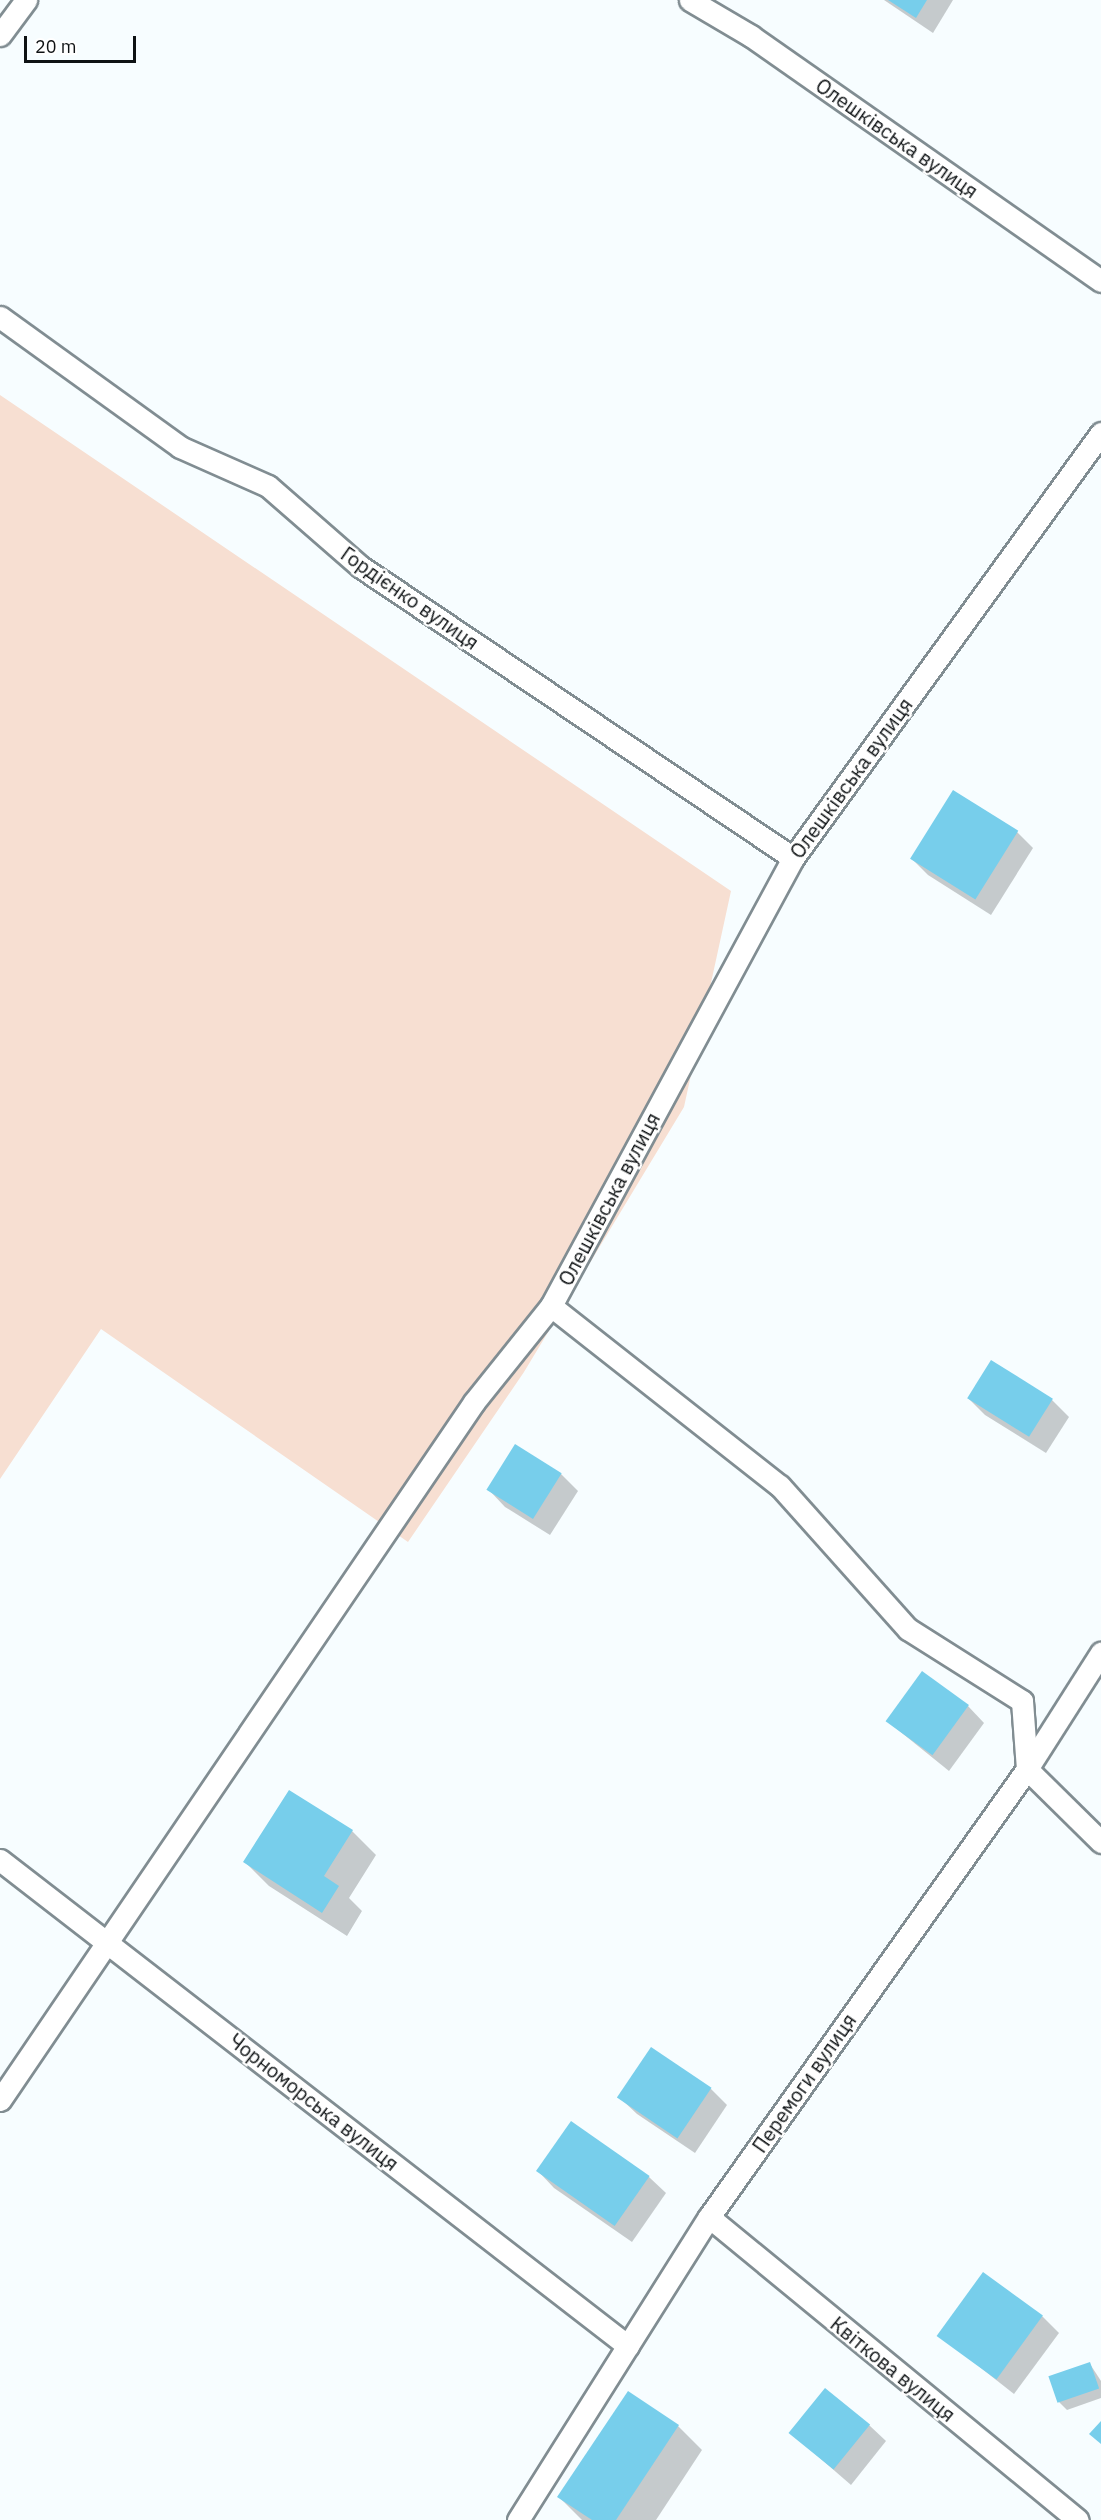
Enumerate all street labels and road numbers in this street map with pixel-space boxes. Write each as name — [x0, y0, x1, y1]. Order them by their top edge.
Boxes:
street label: Олешківська вулиця — [811, 73, 983, 203]
street label: Гордієнко вулиця — [336, 542, 484, 654]
street label: Олешківська вулиця — [785, 693, 917, 863]
street label: Олешківська вулиця — [553, 1108, 665, 1290]
street label: Перемоги вулиця — [747, 2009, 861, 2157]
street label: Чорноморська вулиця — [224, 2028, 404, 2176]
street label: Квіткова вулиця — [826, 2311, 960, 2427]

